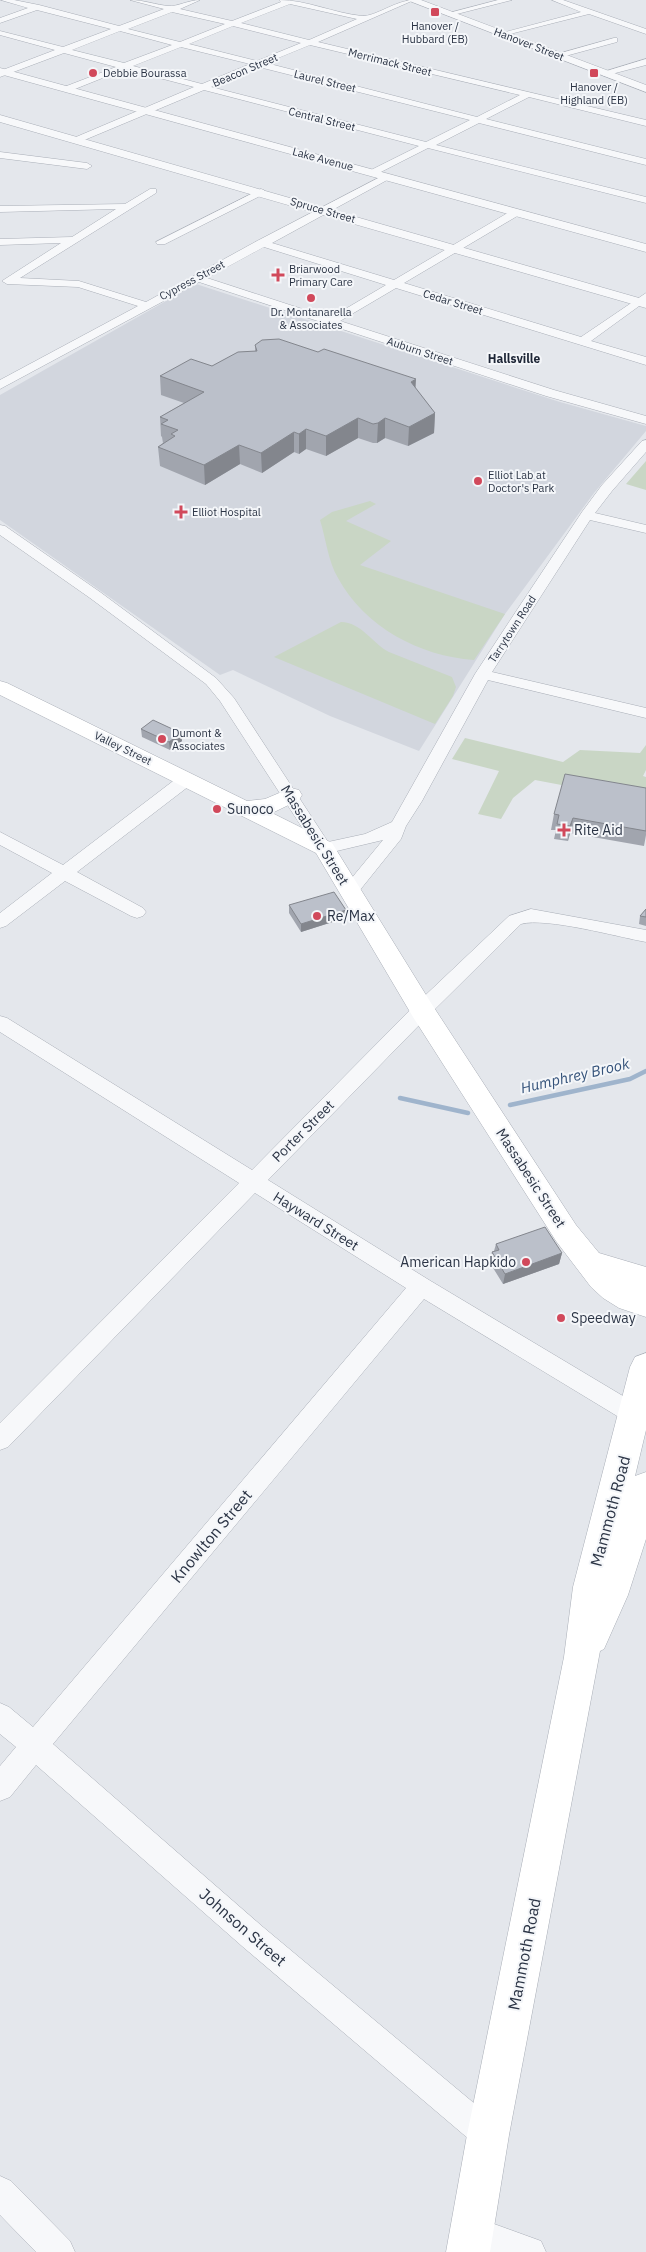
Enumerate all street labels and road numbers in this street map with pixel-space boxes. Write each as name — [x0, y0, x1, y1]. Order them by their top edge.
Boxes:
street label: Hanover Street — [492, 24, 566, 64]
street label: Merrimack Street — [347, 45, 433, 79]
street label: Beacon Street — [210, 50, 280, 90]
street label: Laurel Street — [293, 67, 358, 95]
street label: Central Street — [287, 104, 357, 134]
street label: Lake Avenue — [291, 144, 355, 174]
street label: Spruce Street — [289, 194, 357, 226]
street label: Cypress Street — [157, 257, 227, 303]
street label: Cedar Street — [421, 286, 485, 318]
street label: Auburn Street — [385, 334, 455, 368]
street label: Tarrytown Road — [485, 593, 539, 665]
street label: Valley Street — [92, 728, 154, 768]
street label: Massabesic Street — [277, 782, 353, 888]
street label: Porter Street — [268, 1096, 338, 1166]
street label: Massabesic Street — [492, 1125, 570, 1231]
street label: Hayward Street — [270, 1188, 362, 1254]
street label: Mammoth Road — [586, 1453, 634, 1569]
street label: Knowlton Street — [166, 1485, 256, 1587]
street label: Johnson Street — [195, 1884, 291, 1970]
street label: Mammoth Road — [503, 1896, 545, 2012]

